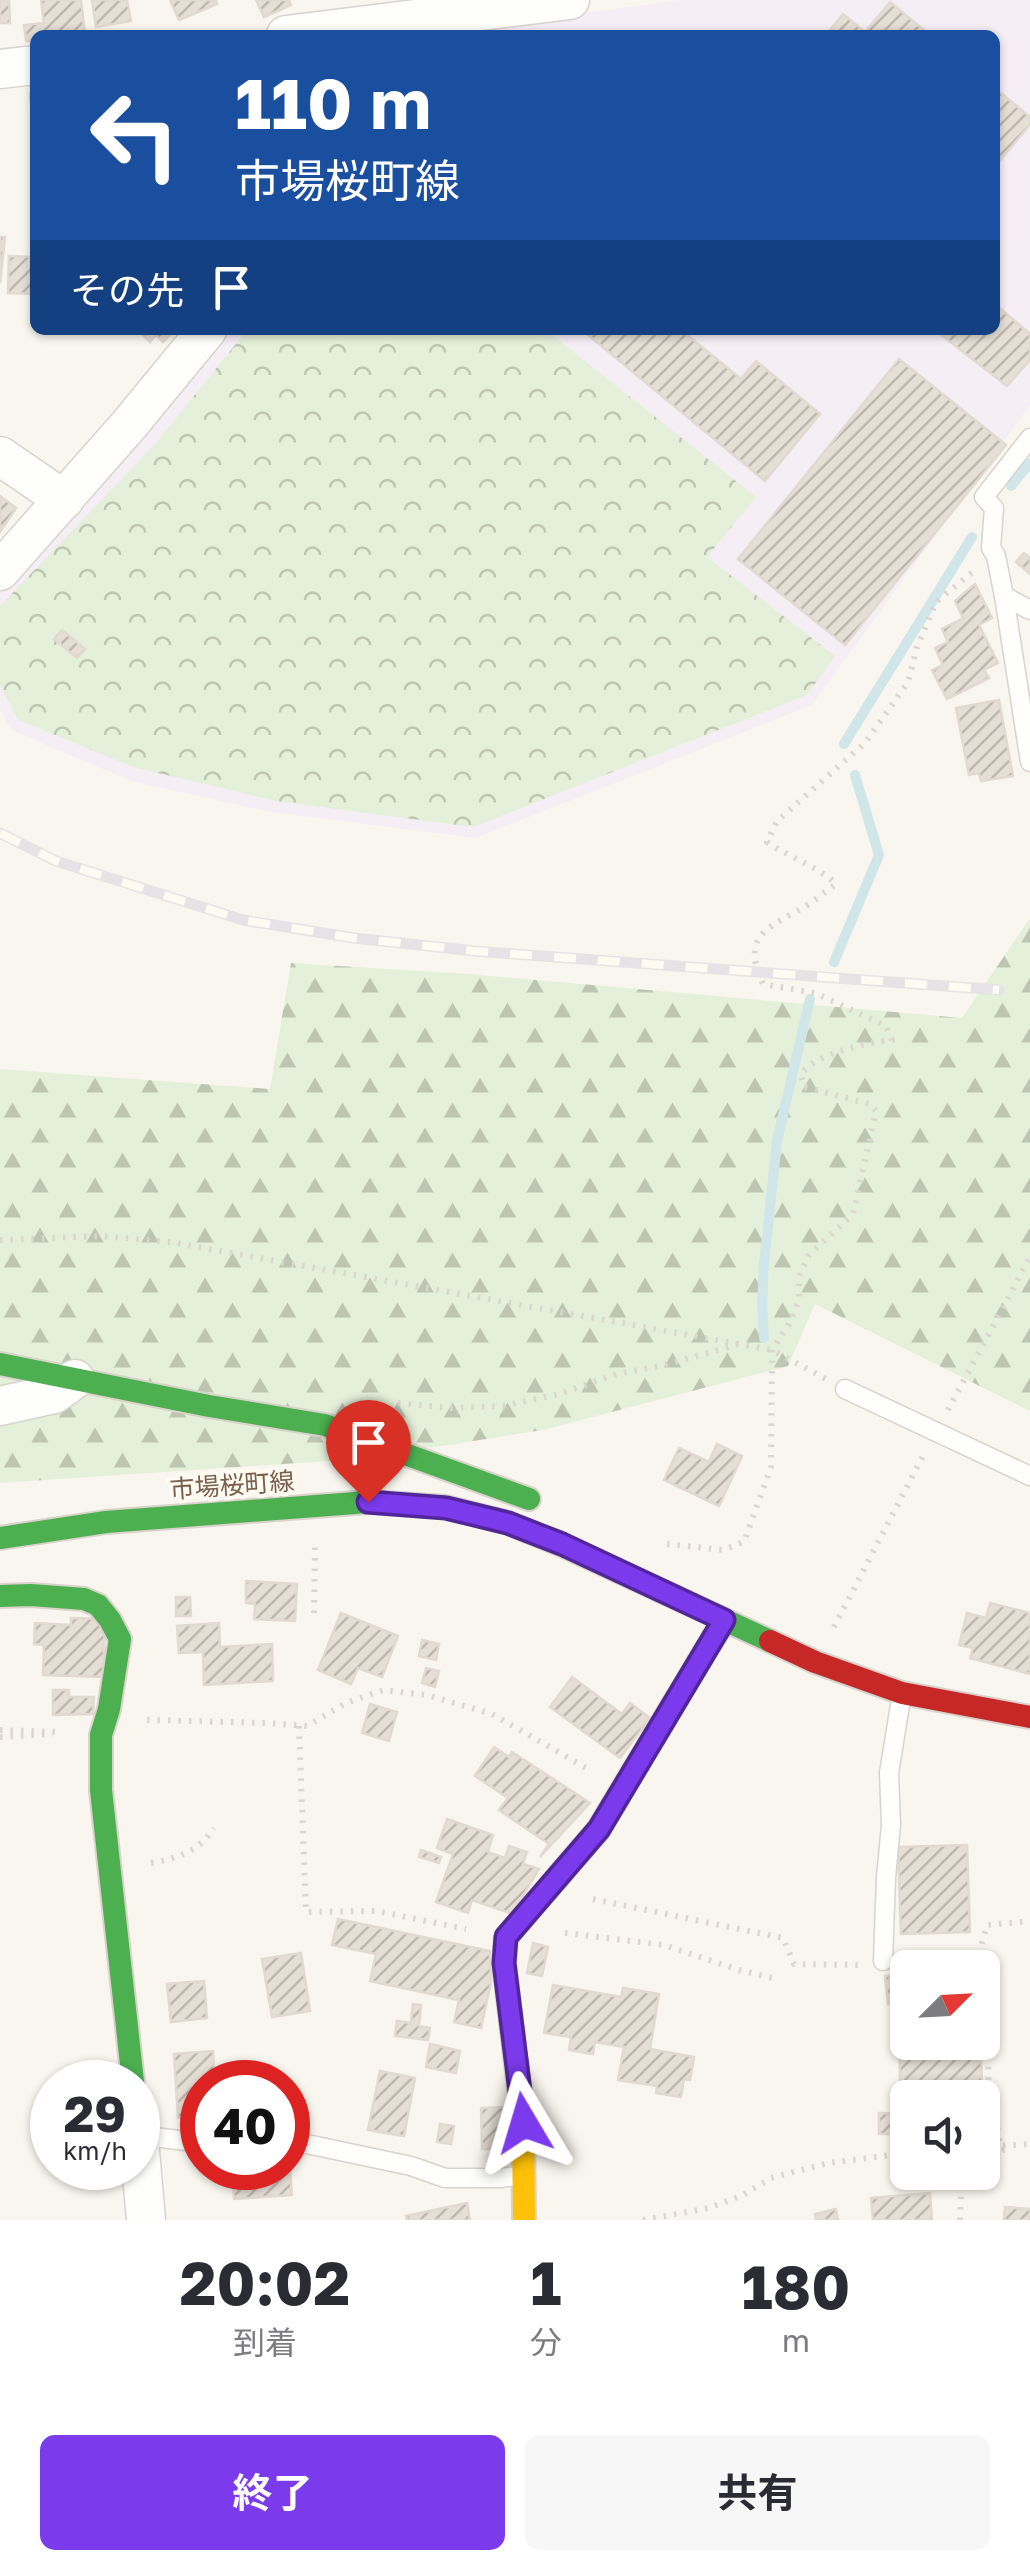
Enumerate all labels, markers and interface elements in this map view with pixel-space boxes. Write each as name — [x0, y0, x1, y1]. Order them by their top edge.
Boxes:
text: 110 m — [235, 60, 431, 144]
icon: left — [70, 70, 200, 200]
text: 市場桜町線 — [235, 153, 460, 207]
icon: arrive — [204, 260, 259, 315]
text: その先 — [70, 267, 184, 312]
pin — [326, 1400, 411, 1503]
icon: arrive — [341, 1415, 396, 1470]
street label: 市場桜町線 — [169, 1465, 295, 1504]
north arrow — [890, 1950, 1000, 2060]
map controls — [890, 1950, 1000, 2190]
speed limit sign: 40 — [180, 2060, 310, 2190]
position arrow — [472, 2071, 576, 2175]
button: sound — [890, 2080, 1000, 2190]
text: 29 — [64, 2083, 126, 2143]
text: km/h — [63, 2135, 127, 2166]
text: 20:02 — [180, 2246, 350, 2318]
text: 1 — [531, 2246, 561, 2318]
text: 180 — [742, 2250, 850, 2322]
text: m — [782, 2321, 810, 2359]
text: 到着 — [233, 2323, 297, 2361]
text: 分 — [530, 2323, 562, 2361]
button: 終了 — [40, 2435, 505, 2550]
button: 共有 — [525, 2435, 990, 2550]

